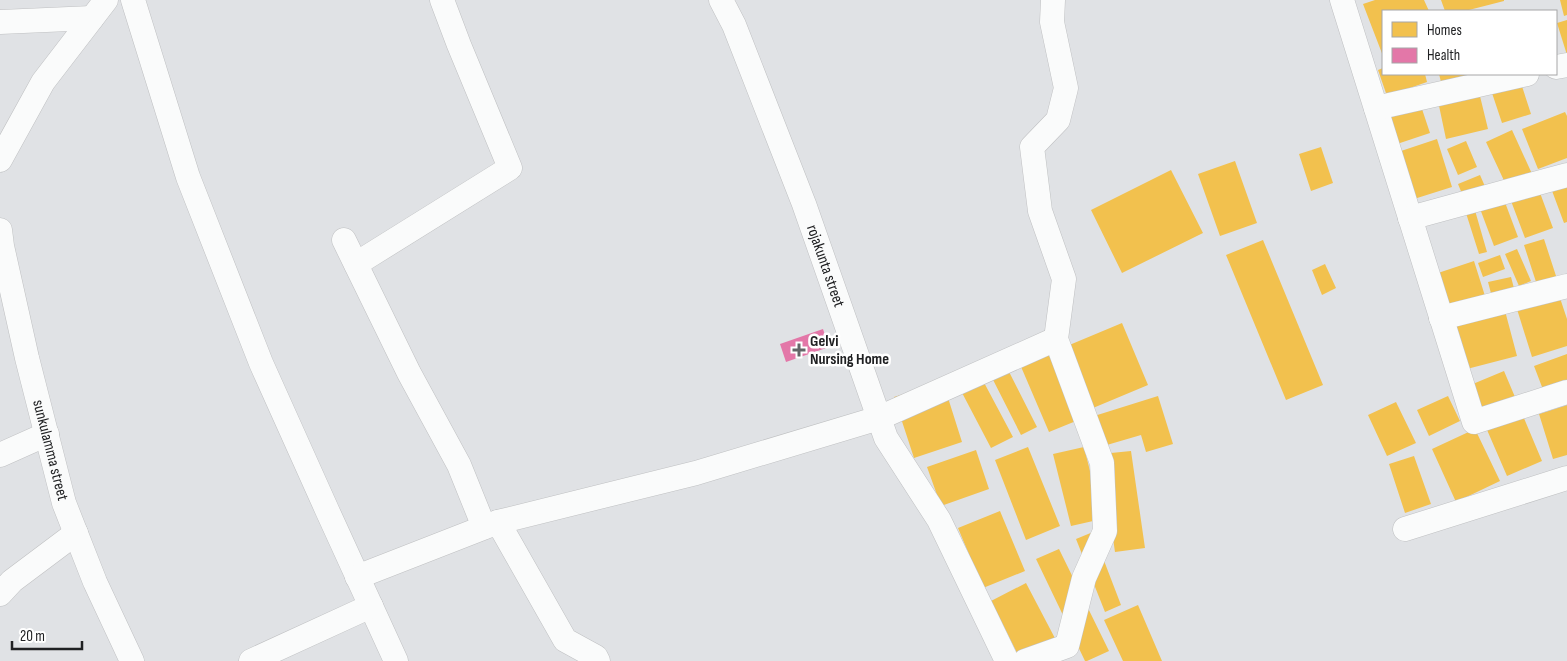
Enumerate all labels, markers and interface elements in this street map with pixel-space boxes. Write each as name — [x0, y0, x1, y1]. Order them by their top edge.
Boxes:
legend — [1382, 10, 1557, 75]
text: Homes — [1427, 21, 1462, 40]
text: Health — [1427, 46, 1460, 65]
street label: rojakunta street — [803, 222, 849, 310]
place label: Gelvi Nursing Home — [810, 332, 889, 369]
marker: Gelvi Nursing Home — [792, 343, 806, 357]
street label: sunkulamma street — [29, 398, 73, 503]
scale bar — [12, 618, 82, 650]
text: 20 m — [20, 627, 45, 646]

